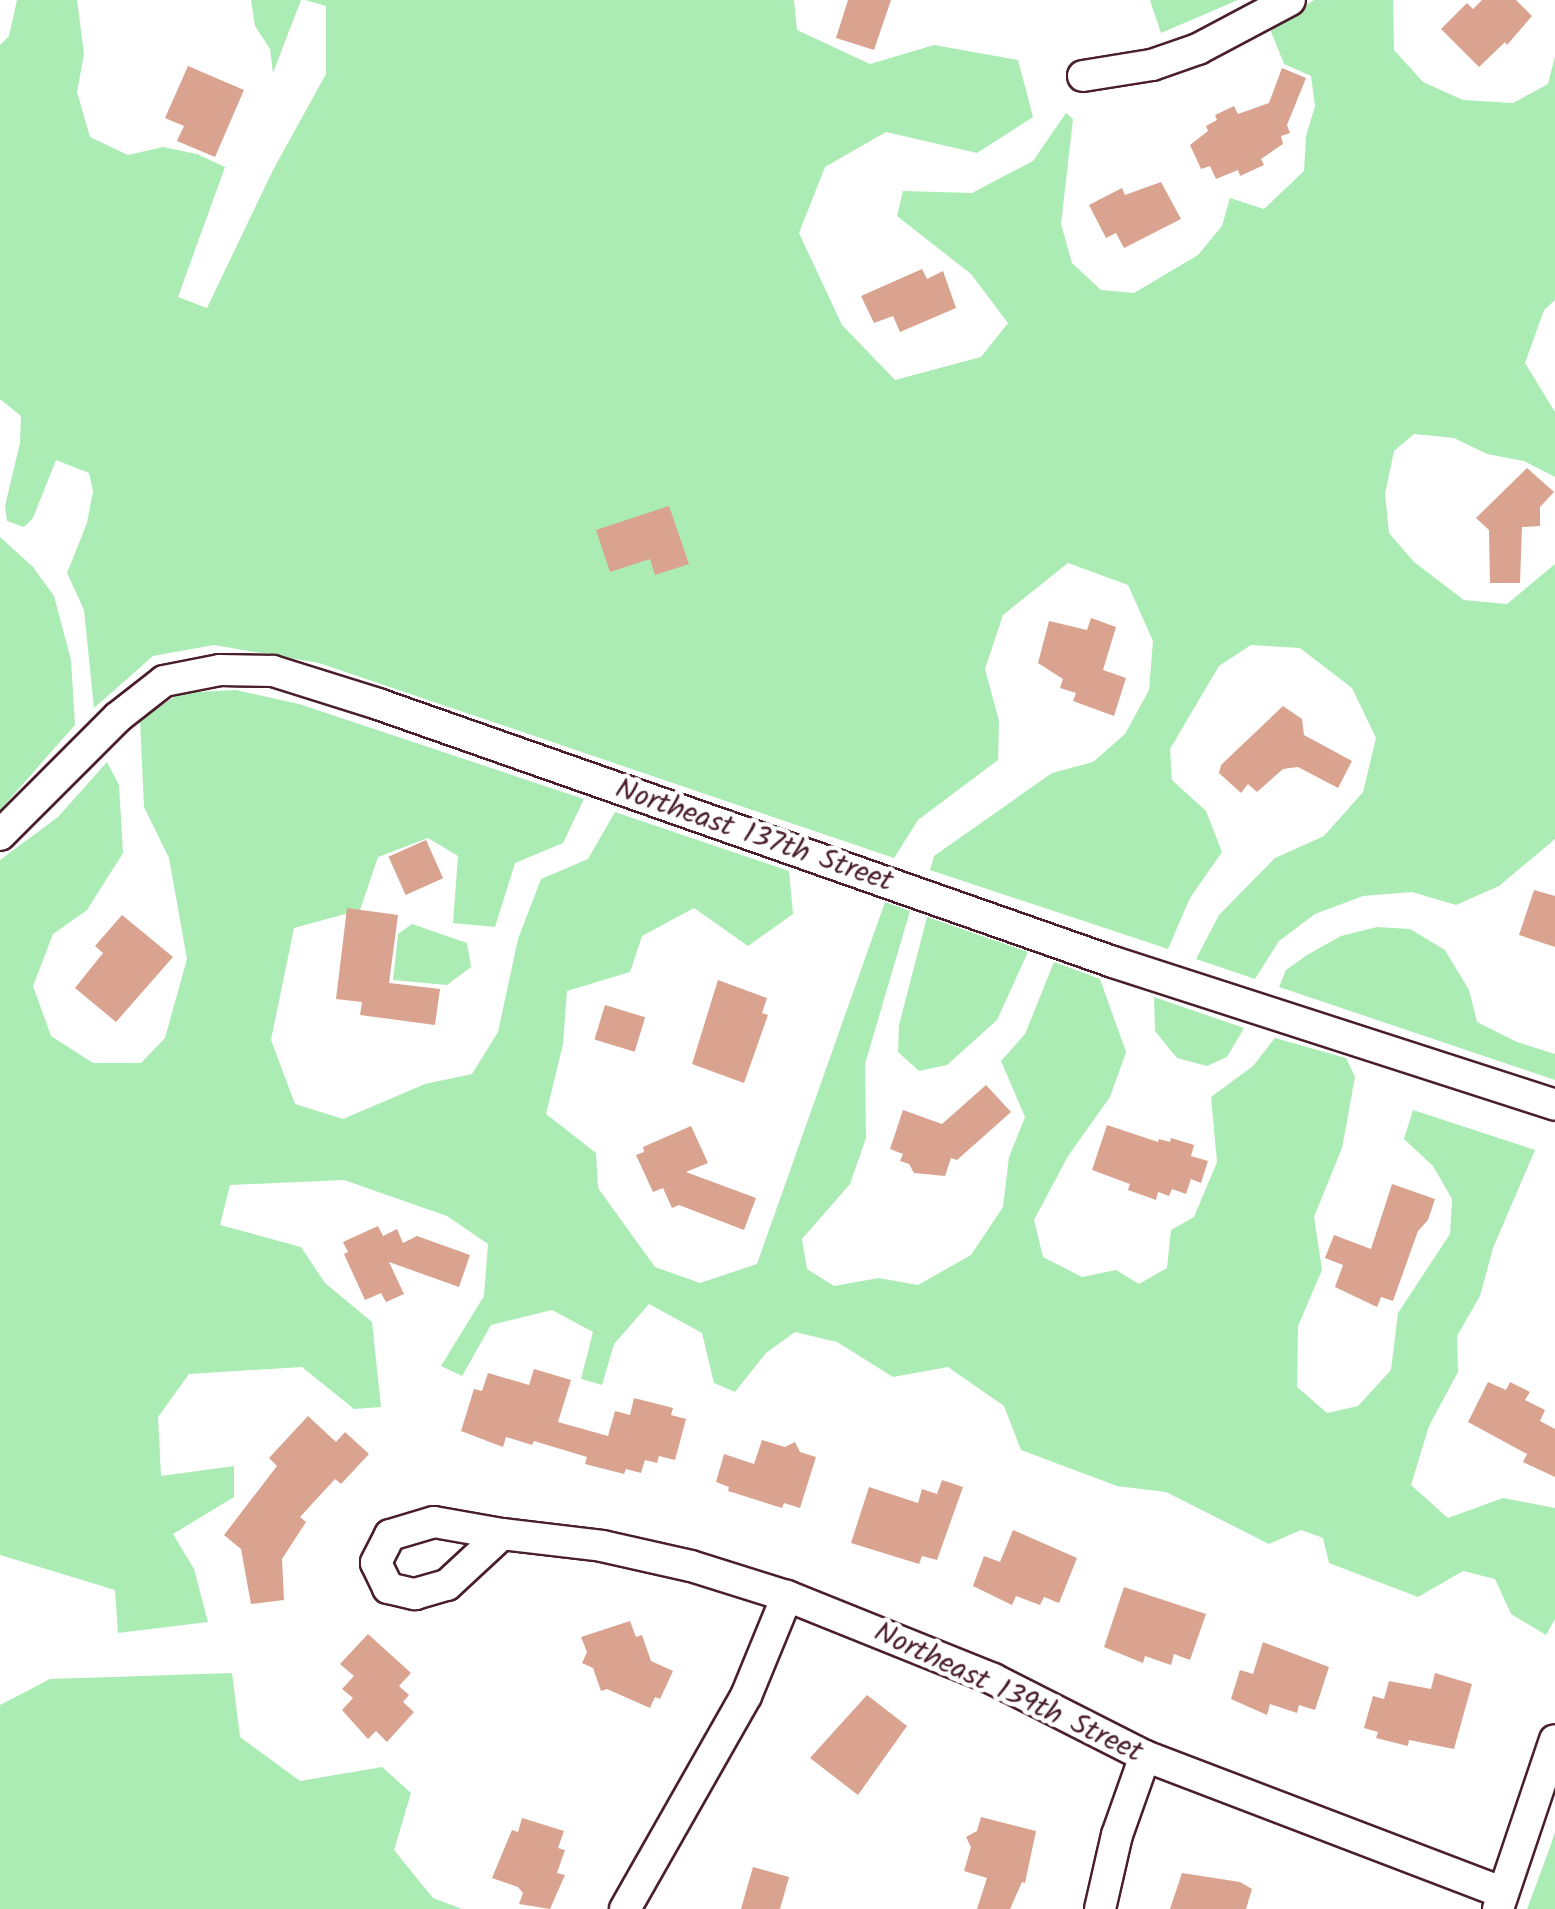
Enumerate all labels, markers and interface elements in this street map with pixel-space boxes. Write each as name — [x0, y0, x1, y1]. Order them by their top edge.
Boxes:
street label: Northeast 137th Street — [610, 771, 898, 901]
street label: Northeast 139th Street — [868, 1615, 1148, 1771]

